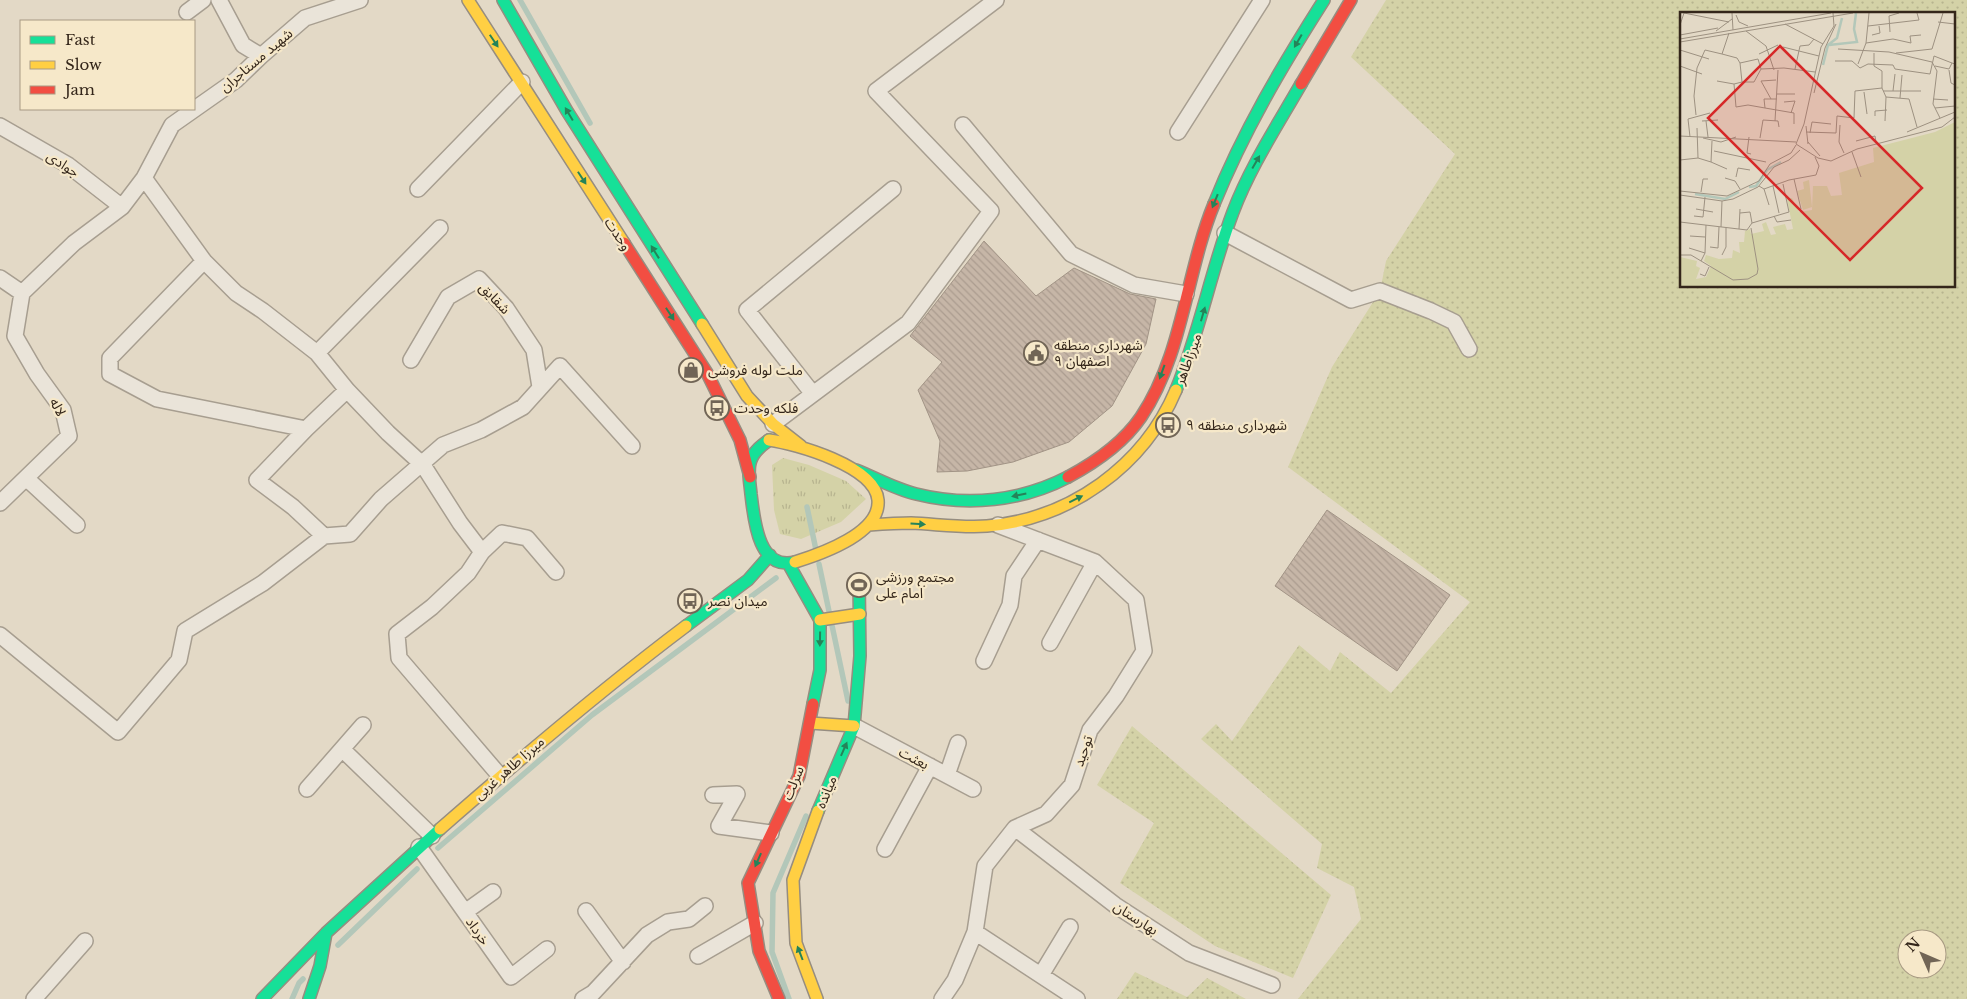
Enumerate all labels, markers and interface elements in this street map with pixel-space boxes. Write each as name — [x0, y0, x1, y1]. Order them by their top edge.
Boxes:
inset map — [1680, 12, 1954, 288]
legend — [20, 20, 195, 110]
street label: شهید مستاجران — [216, 24, 296, 96]
text: Fast — [65, 30, 96, 49]
one-way arrow — [489, 34, 499, 48]
one-way arrow — [1294, 35, 1303, 48]
text: Slow — [65, 55, 102, 74]
text: Jam — [63, 80, 95, 99]
one-way arrow — [564, 107, 573, 121]
street label: جوادی — [43, 147, 83, 181]
one-way arrow — [1252, 154, 1260, 169]
one-way arrow — [577, 171, 587, 184]
one-way arrow — [1211, 193, 1218, 208]
street label: وحدت — [601, 214, 635, 254]
one-way arrow — [650, 245, 660, 258]
street label: شقایق — [475, 278, 514, 319]
one-way arrow — [1199, 307, 1207, 322]
one-way arrow — [665, 308, 674, 321]
street label: میرزاطاهر — [1170, 331, 1206, 388]
place label: شهرداری منطقه ۹ اصفهان — [1054, 336, 1143, 370]
public building icon: شهرداری منطقه ۹ اصفهان — [1023, 340, 1049, 366]
shop icon: ملت لوله فروشی — [678, 357, 704, 383]
place label: ملت لوله فروشی — [708, 361, 803, 379]
one-way arrow — [1158, 365, 1165, 380]
street label: لاله — [46, 395, 70, 419]
bus stop icon: فلکه وحدت — [704, 395, 730, 421]
place label: فلکه وحدت — [734, 399, 798, 417]
bus stop icon: شهرداری منطقه ۹ — [1155, 412, 1181, 438]
place label: شهرداری منطقه ۹ — [1186, 416, 1287, 434]
one-way arrow — [1011, 491, 1026, 499]
one-way arrow — [1069, 495, 1083, 503]
one-way arrow — [910, 520, 926, 528]
place label: مجتمع ورزشی امام علی — [876, 568, 954, 604]
sports icon: مجتمع ورزشی امام علی — [846, 572, 872, 598]
bus stop icon: میدان نصر — [677, 588, 703, 614]
place label: میدان نصر — [707, 592, 768, 610]
one-way arrow — [816, 631, 824, 647]
street label: میرزا طاهر غربی — [470, 732, 548, 804]
street label: توحید — [1069, 733, 1097, 769]
one-way arrow — [841, 742, 849, 756]
street label: بعثت — [896, 743, 932, 773]
street label: سرلت — [778, 763, 808, 803]
street label: میانده — [811, 773, 841, 811]
one-way arrow — [754, 853, 762, 867]
street label: بهارستان — [1110, 897, 1162, 939]
street label: خرداد — [462, 914, 494, 948]
north arrow — [1897, 929, 1947, 979]
text: N — [1902, 934, 1924, 956]
one-way arrow — [796, 946, 803, 961]

